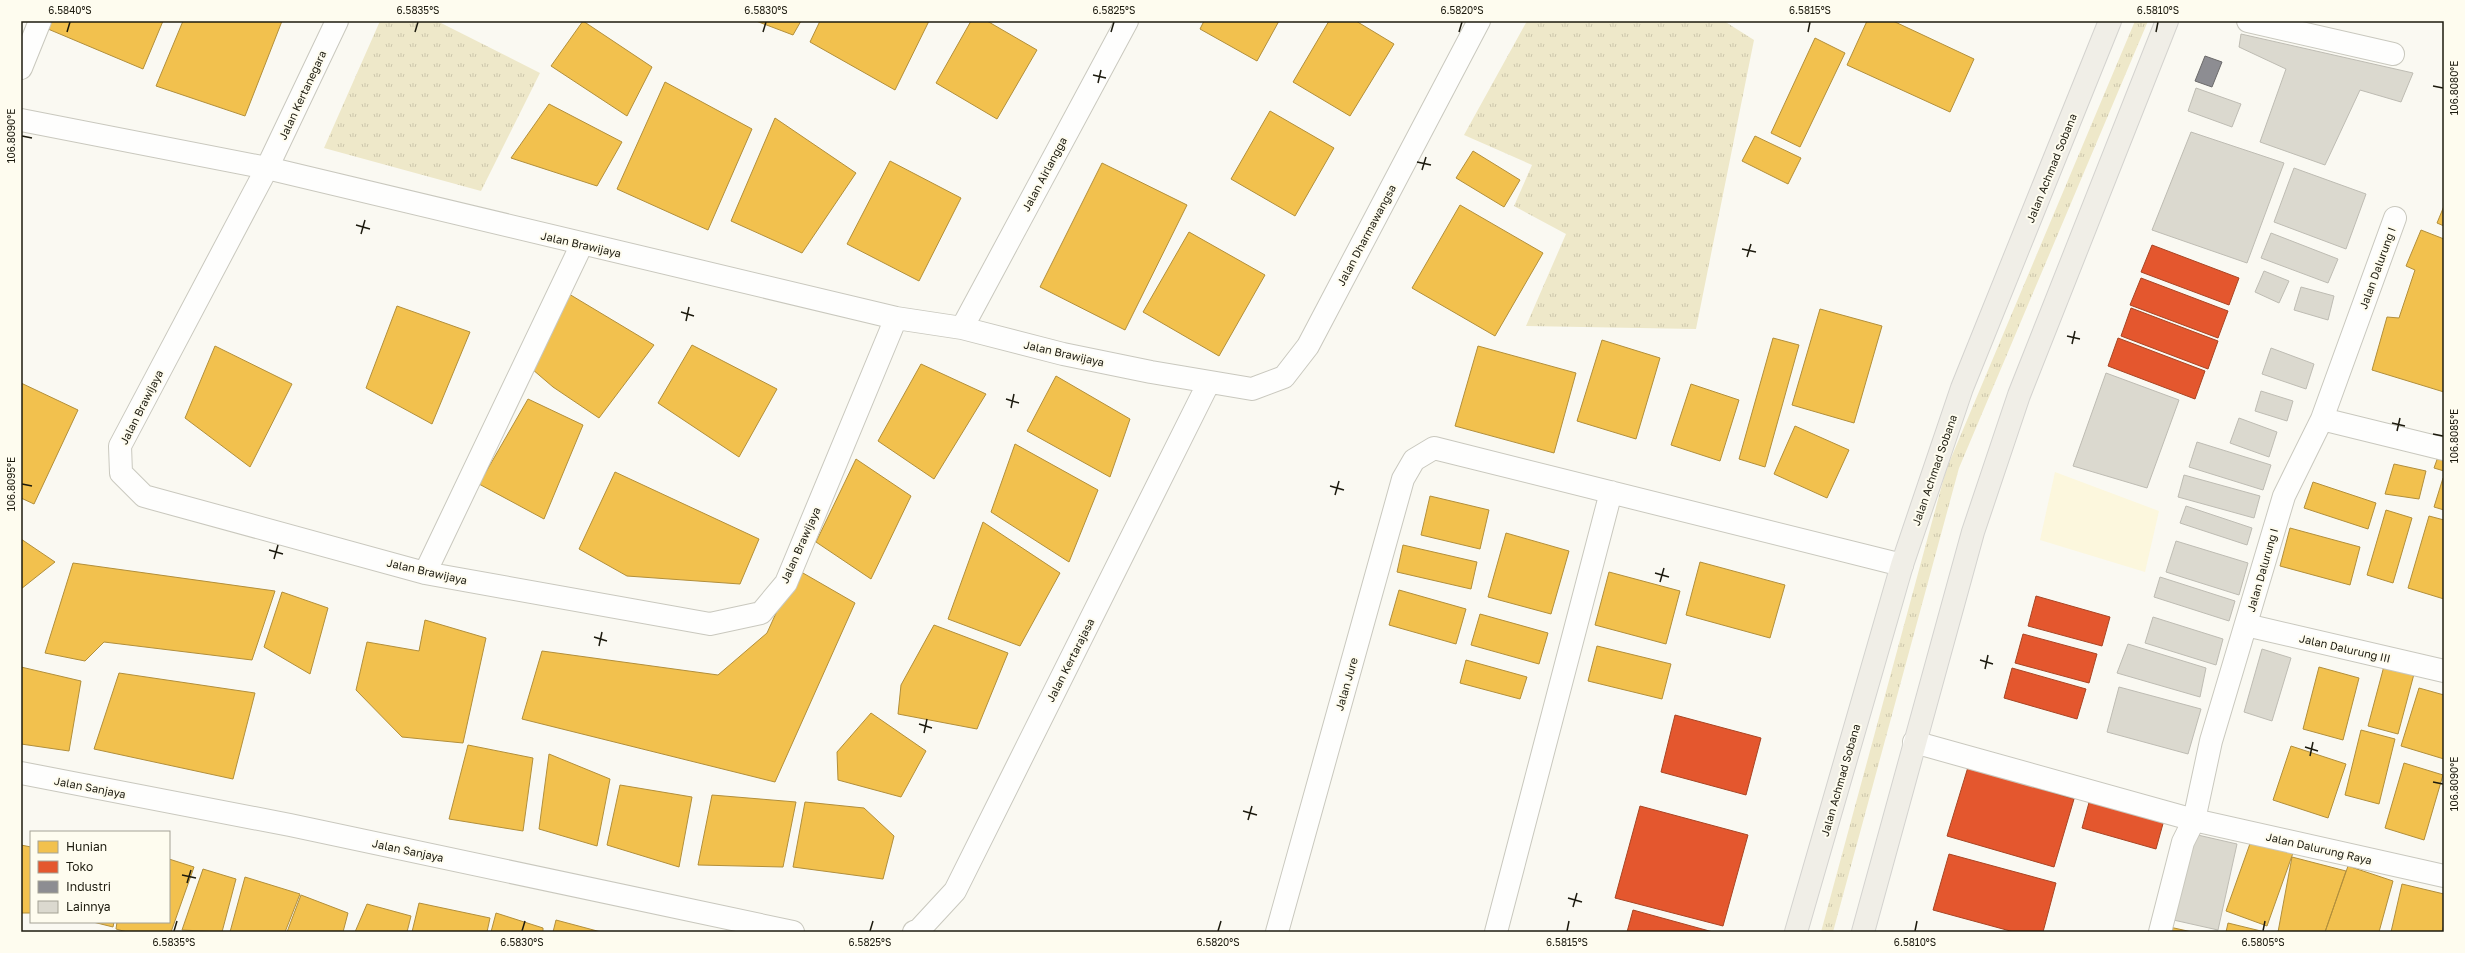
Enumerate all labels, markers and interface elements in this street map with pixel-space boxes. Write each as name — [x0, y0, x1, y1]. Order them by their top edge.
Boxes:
text: 6.5840°S — [48, 4, 92, 16]
text: 6.5835°S — [397, 4, 439, 16]
text: 6.5830°S — [744, 4, 788, 16]
text: 6.5825°S — [1093, 4, 1135, 16]
text: 6.5820°S — [1440, 4, 1484, 16]
text: 6.5815°S — [1789, 4, 1831, 16]
text: 6.5810°S — [2137, 4, 2179, 16]
street label: Jalan Kertanegara — [276, 48, 328, 142]
text: 106.8080°E — [2448, 61, 2460, 115]
text: 106.8090°E — [5, 109, 17, 163]
street label: Jalan Achmad Sobana — [2023, 111, 2079, 225]
street label: Jalan Airlangga — [1019, 135, 1069, 213]
street label: Jalan Dharmawangsa — [1334, 182, 1398, 288]
street label: Jalan Dalurung I — [2356, 225, 2398, 311]
street label: Jalan Brawijaya — [540, 228, 622, 260]
street label: Jalan Brawijaya — [1023, 337, 1105, 369]
street label: Jalan Brawijaya — [117, 367, 165, 447]
text: 106.8085°E — [2448, 409, 2460, 463]
street label: Jalan Achmad Sobana — [1909, 413, 1959, 527]
text: 106.8095°E — [5, 457, 17, 511]
street label: Jalan Brawijaya — [777, 505, 823, 585]
street label: Jalan Dalurung I — [2244, 527, 2280, 613]
street label: Jalan Brawijaya — [386, 555, 468, 587]
street label: Jalan Kertarajasa — [1043, 616, 1097, 704]
street label: Jalan Dalurung III — [2298, 631, 2392, 665]
street label: Jalan Jure — [1332, 656, 1360, 712]
street label: Jalan Achmad Sobana — [1818, 722, 1862, 838]
text: 106.8090°E — [2448, 757, 2460, 811]
street label: Jalan Sanjaya — [53, 774, 127, 800]
street label: Jalan Dalurung Raya — [2265, 829, 2373, 867]
legend — [30, 831, 170, 923]
street label: Jalan Sanjaya — [371, 836, 445, 864]
text: Hunian — [66, 839, 107, 854]
text: Toko — [66, 859, 93, 874]
text: Industri — [66, 879, 111, 894]
text: Lainnya — [66, 899, 111, 914]
text: 6.5835°S — [153, 936, 195, 948]
text: 6.5830°S — [500, 936, 544, 948]
text: 6.5825°S — [849, 936, 891, 948]
text: 6.5820°S — [1196, 936, 1240, 948]
text: 6.5815°S — [1546, 936, 1588, 948]
text: 6.5810°S — [1894, 936, 1936, 948]
text: 6.5805°S — [2241, 936, 2285, 948]

